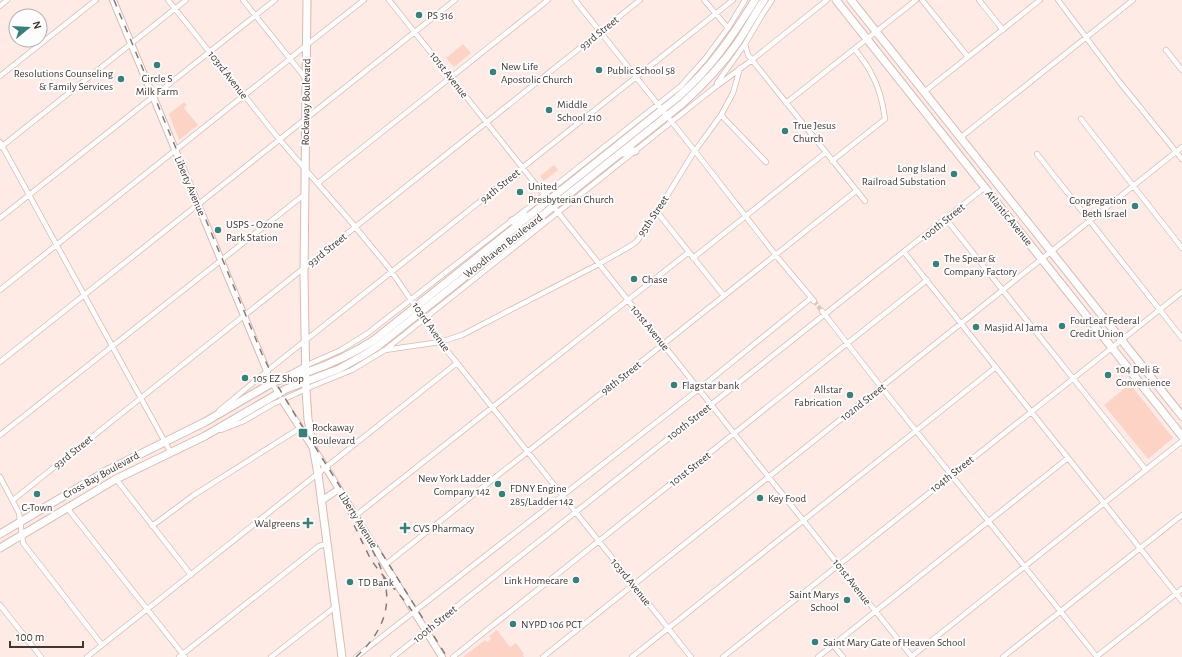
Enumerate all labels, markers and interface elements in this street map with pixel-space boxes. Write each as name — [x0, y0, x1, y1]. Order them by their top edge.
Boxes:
north arrow — [8, 8, 48, 48]
marker: PS 316 — [414, 10, 424, 20]
place label: PS 316 — [427, 10, 453, 21]
street label: 93rd Street — [577, 14, 621, 52]
text: N — [31, 20, 43, 30]
street label: 103rd Avenue — [206, 49, 250, 101]
street label: 101st Avenue — [428, 50, 470, 100]
street label: Rockaway Boulevard — [300, 58, 312, 146]
marker: Circle S Milk Farm — [152, 60, 162, 70]
place label: New Life Apostolic Church — [501, 61, 573, 85]
marker: Public School 58 — [594, 65, 604, 75]
place label: Public School 58 — [607, 65, 675, 76]
marker: New Life Apostolic Church — [488, 67, 498, 77]
place label: Resolutions Counseling & Family Services — [14, 68, 114, 92]
place label: Circle S Milk Farm — [136, 73, 179, 97]
marker: Resolutions Counseling & Family Services — [116, 74, 126, 84]
place label: Middle School 210 — [557, 99, 602, 123]
marker: Middle School 210 — [544, 105, 554, 115]
place label: True Jesus Church — [793, 120, 836, 144]
marker: True Jesus Church — [780, 126, 790, 136]
street label: Liberty Avenue — [173, 155, 207, 217]
place label: Long Island Railroad Substation — [862, 163, 946, 187]
street label: 94th Street — [478, 167, 522, 205]
marker: Long Island Railroad Substation — [949, 169, 959, 179]
place label: United Presbyterian Church — [528, 181, 614, 205]
marker: United Presbyterian Church — [515, 187, 525, 197]
street label: Atlantic Avenue — [984, 188, 1034, 248]
street label: 95th Street — [635, 193, 671, 238]
place label: Congregation Beth Israel — [1069, 195, 1127, 219]
street label: 100th Street — [919, 201, 967, 243]
marker: Congregation Beth Israel — [1130, 201, 1140, 211]
street label: Woodhaven Boulevard — [461, 212, 545, 280]
place label: USPS - Ozone Park Station — [226, 219, 283, 243]
marker: USPS - Ozone Park Station — [213, 225, 223, 235]
street label: 93rd Street — [305, 231, 349, 269]
place label: The Spear & Company Factory — [944, 253, 1017, 277]
marker: The Spear & Company Factory — [931, 259, 941, 269]
marker: Chase — [629, 274, 639, 284]
place label: Chase — [642, 274, 668, 285]
street label: 103rd Avenue — [410, 300, 452, 354]
street label: 101st Avenue — [628, 303, 672, 353]
place label: FourLeaf Federal Credit Union — [1070, 315, 1140, 339]
marker: FourLeaf Federal Credit Union — [1057, 321, 1067, 331]
marker: Masjid Al Jama — [971, 322, 981, 332]
place label: Masjid Al Jama — [984, 322, 1048, 333]
street label: 98th Street — [599, 359, 643, 397]
place label: 104 Deli & Convenience — [1116, 364, 1170, 388]
marker: 104 Deli & Convenience — [1103, 370, 1113, 380]
marker: 105 EZ Shop — [240, 373, 250, 383]
place label: 105 EZ Shop — [253, 373, 304, 384]
marker: Flagstar bank — [669, 380, 679, 390]
place label: Flagstar bank — [682, 380, 739, 391]
street label: 102nd Street — [838, 381, 888, 423]
place label: Allstar Fabrication — [794, 384, 842, 408]
marker: Allstar Fabrication — [845, 390, 855, 400]
street label: 100th Street — [665, 401, 713, 442]
place label: Rockaway Boulevard — [312, 422, 356, 446]
marker: Rockaway Boulevard — [297, 427, 309, 439]
street label: 93rd Street — [51, 433, 95, 471]
street label: Cross Bay Boulevard — [61, 449, 141, 500]
street label: 101st Street — [667, 449, 713, 488]
street label: 104th Street — [928, 453, 976, 494]
place label: New York Ladder Company 142 — [418, 473, 490, 497]
marker: New York Ladder Company 142 — [493, 479, 503, 489]
place label: FDNY Engine 285/Ladder 142 — [510, 483, 574, 507]
marker: C-Town — [32, 489, 42, 499]
marker: FDNY Engine 285/Ladder 142 — [497, 489, 507, 499]
street label: Liberty Avenue — [336, 490, 380, 550]
marker: Key Food — [755, 493, 765, 503]
place label: Key Food — [768, 493, 807, 504]
place label: C-Town — [22, 502, 53, 513]
place label: Walgreens — [254, 518, 300, 529]
marker: Walgreens — [303, 518, 313, 528]
marker: CVS Pharmacy — [400, 523, 410, 533]
place label: CVS Pharmacy — [413, 523, 475, 534]
street label: 103rd Avenue — [609, 556, 653, 608]
street label: 101st Avenue — [831, 557, 873, 607]
place label: Link Homecare — [504, 575, 568, 586]
marker: Link Homecare — [571, 575, 581, 585]
marker: TD Bank — [345, 577, 355, 587]
place label: TD Bank — [358, 577, 394, 588]
place label: Saint Marys School — [789, 589, 839, 613]
marker: Saint Marys School — [842, 595, 852, 605]
street label: 100th Street — [411, 603, 459, 645]
marker: NYPD 106 PCT — [508, 619, 518, 629]
place label: NYPD 106 PCT — [521, 619, 583, 630]
scale bar — [10, 623, 83, 649]
text: 100 m — [16, 631, 44, 643]
marker: Saint Mary Gate of Heaven School — [810, 637, 820, 647]
place label: Saint Mary Gate of Heaven School — [823, 637, 965, 648]

